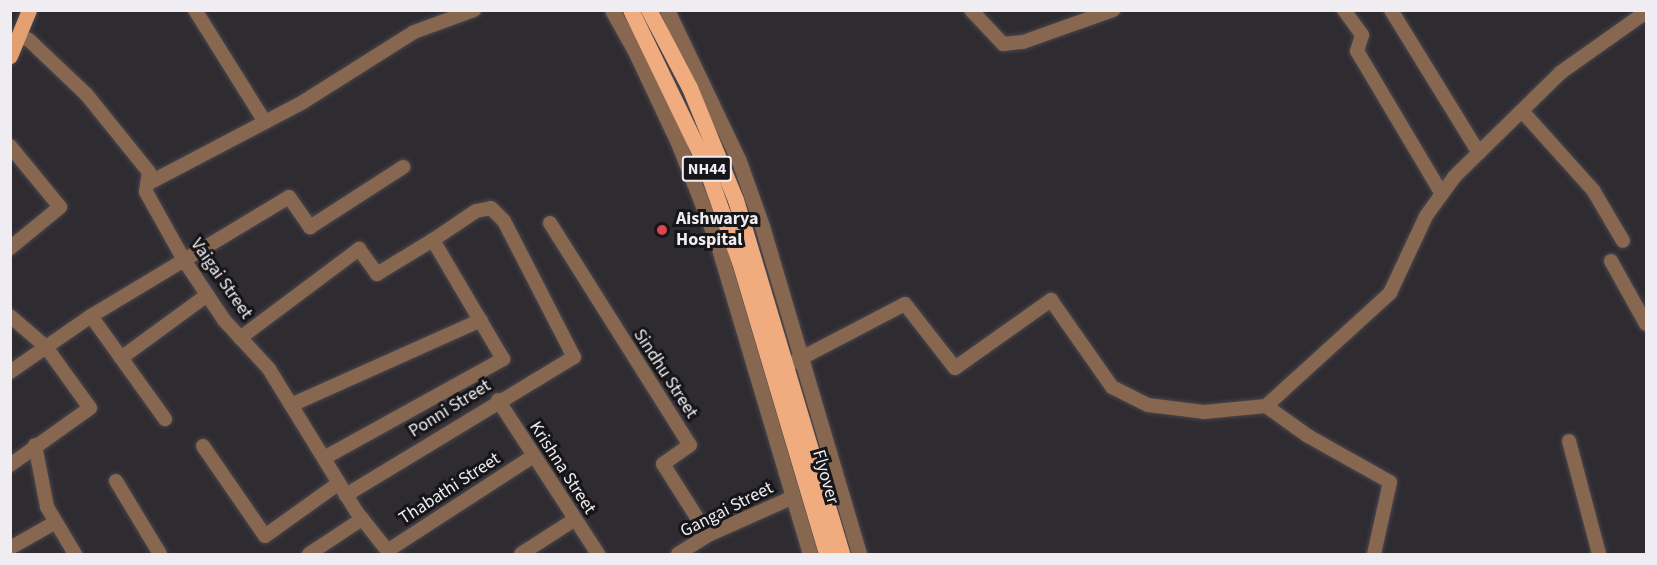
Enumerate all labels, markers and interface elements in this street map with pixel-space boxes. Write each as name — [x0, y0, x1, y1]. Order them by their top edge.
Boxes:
road number: NH44 — [682, 156, 732, 182]
place label: Aishwarya Hospital — [676, 209, 759, 252]
marker: Aishwarya Hospital — [653, 221, 671, 239]
street label: Vaigai Street — [185, 235, 257, 323]
street label: Sindhu Street — [628, 325, 702, 423]
street label: Ponni Street — [405, 375, 495, 443]
street label: Krishna Street — [524, 418, 600, 518]
street label: Thabathi Street — [395, 448, 505, 530]
street label: Flyover — [807, 448, 843, 506]
street label: Gangai Street — [677, 477, 777, 543]

